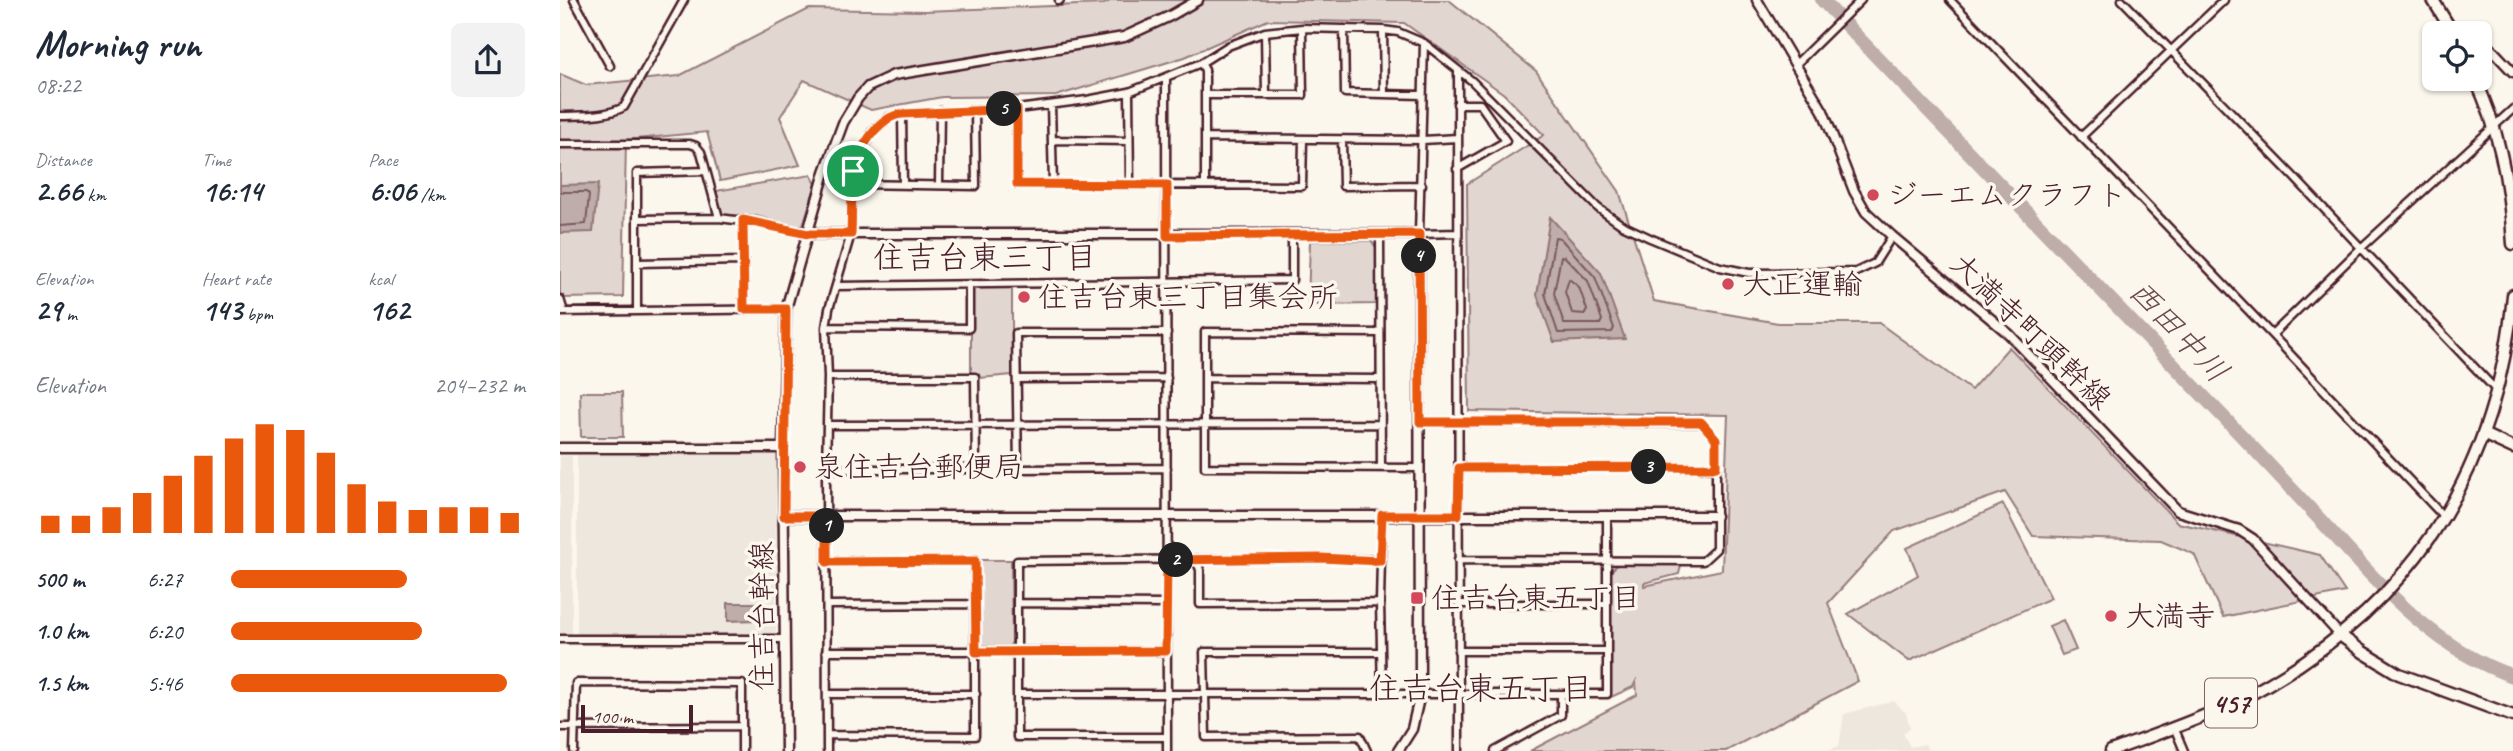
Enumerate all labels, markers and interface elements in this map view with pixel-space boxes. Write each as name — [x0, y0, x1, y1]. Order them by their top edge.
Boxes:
text: Morning run — [35, 21, 201, 68]
map controls — [2422, 21, 2492, 91]
button: locate — [2422, 21, 2492, 91]
button: share — [451, 23, 525, 97]
text: 08:22 — [35, 71, 81, 100]
pin: 5 — [986, 92, 1022, 126]
text: 5 — [999, 96, 1008, 120]
pin — [823, 141, 883, 201]
text: Distance — [35, 148, 92, 172]
text: Time — [202, 148, 231, 172]
text: Pace — [368, 148, 398, 172]
icon: arrive — [834, 152, 872, 190]
text: 2.66 — [35, 172, 83, 210]
text: 16:14 — [202, 172, 262, 210]
text: 6:06 — [368, 172, 416, 210]
place label: ジーエムクラフト — [1887, 176, 2127, 214]
text: km — [83, 183, 106, 207]
text: /km — [416, 183, 445, 207]
marker: ジーエムクラフト — [1865, 187, 1881, 203]
district label: 住吉台東三丁目 — [873, 237, 1097, 278]
pin: 4 — [1402, 238, 1436, 274]
text: 4 — [1414, 243, 1423, 267]
street label: 大満寺町頭幹線 — [1942, 244, 2120, 418]
place label: 大正運輸 — [1742, 265, 1862, 303]
text: Elevation — [35, 267, 93, 291]
text: Heart rate — [202, 267, 271, 291]
text: kcal — [368, 267, 393, 291]
water label: 西田中川 — [2119, 271, 2238, 392]
marker: 大正運輸 — [1720, 276, 1736, 292]
place label: 住吉台東三丁目集会所 — [1038, 278, 1338, 316]
marker: 住吉台東三丁目集会所 — [1016, 289, 1032, 305]
text: 29 — [35, 291, 62, 329]
text: 143 — [202, 291, 242, 329]
text: 162 — [368, 291, 409, 329]
text: m — [62, 302, 77, 326]
text: bpm — [242, 302, 273, 326]
text: Elevation — [35, 371, 106, 400]
text: 204–232 m — [434, 371, 525, 400]
place label: 泉住吉台郵便局 — [814, 448, 1024, 486]
pin: 3 — [1632, 449, 1666, 484]
text: 3 — [1644, 454, 1653, 478]
marker: 泉住吉台郵便局 — [792, 459, 808, 475]
pin: 1 — [810, 508, 844, 544]
text: 1 — [822, 513, 831, 537]
street label: 住吉台幹線 — [743, 541, 781, 691]
pin: 2 — [1158, 542, 1194, 578]
text: 2 — [1171, 547, 1180, 571]
text: 500 m — [35, 565, 84, 594]
text: 6:27 — [147, 565, 183, 594]
place label: 住吉台東五丁目 — [1431, 579, 1641, 617]
marker: 住吉台東五丁目 — [1409, 590, 1425, 606]
place label: 大満寺 — [2125, 597, 2215, 635]
marker: 大満寺 — [2103, 608, 2119, 624]
text: 1.0 km — [35, 617, 89, 646]
text: 6:20 — [147, 617, 183, 646]
district label: 住吉台東五丁目 — [1369, 668, 1593, 709]
text: 1.5 km — [35, 669, 88, 698]
text: 5:46 — [147, 669, 183, 698]
road number: 457 — [2205, 678, 2257, 728]
scale bar — [581, 702, 693, 734]
text: 100 m — [592, 705, 633, 729]

